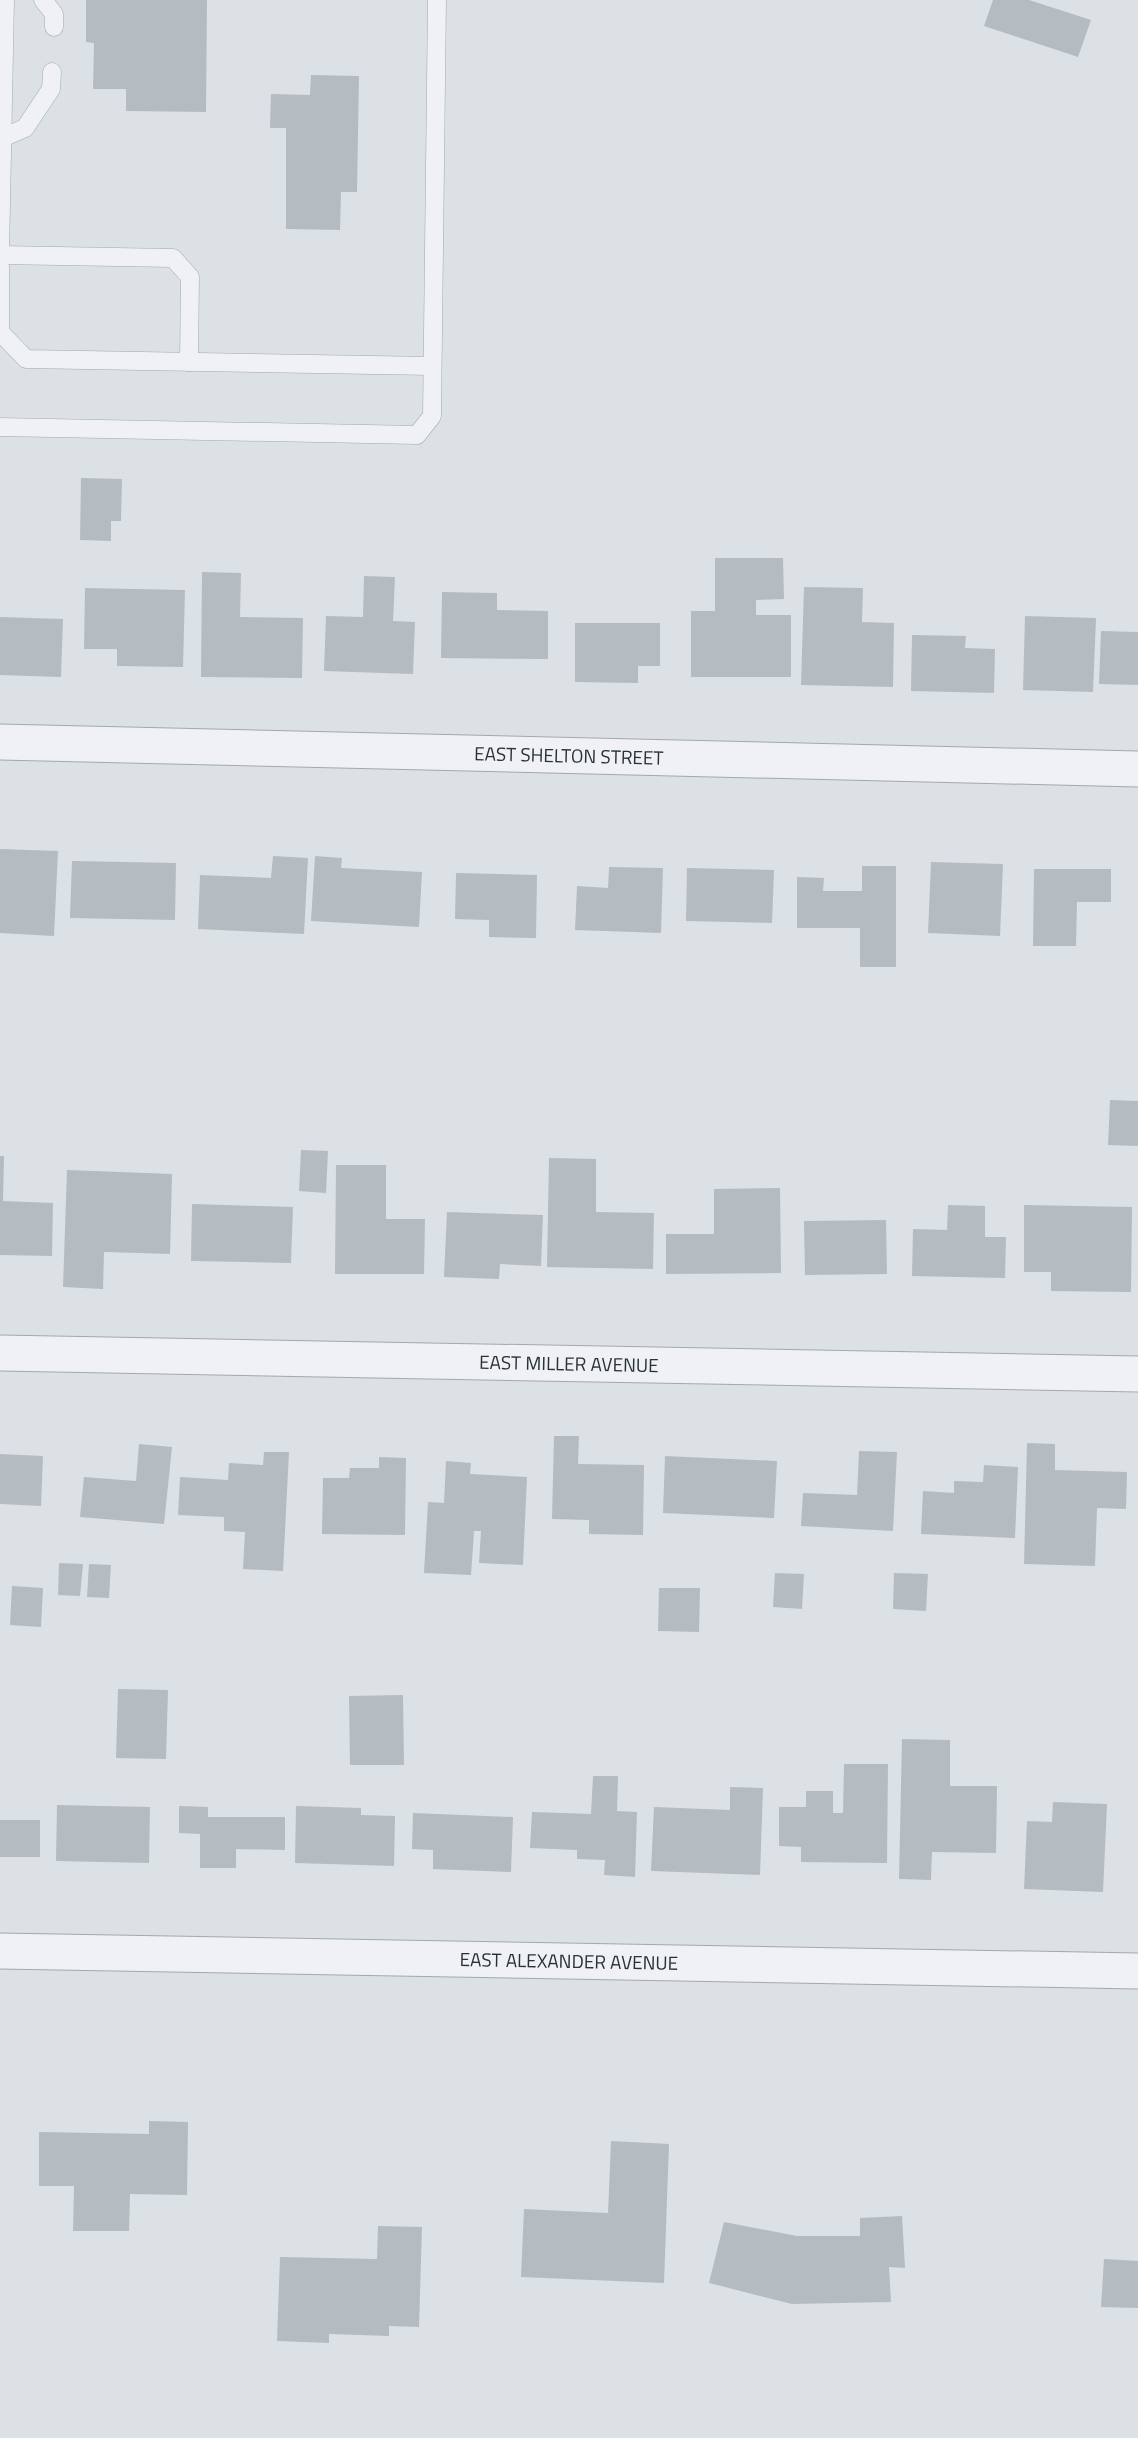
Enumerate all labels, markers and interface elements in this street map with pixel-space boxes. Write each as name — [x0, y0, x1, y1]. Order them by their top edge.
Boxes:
street label: EAST SHELTON STREET — [474, 738, 664, 772]
street label: EAST MILLER AVENUE — [479, 1347, 659, 1379]
street label: EAST ALEXANDER AVENUE — [459, 1944, 678, 1977]

